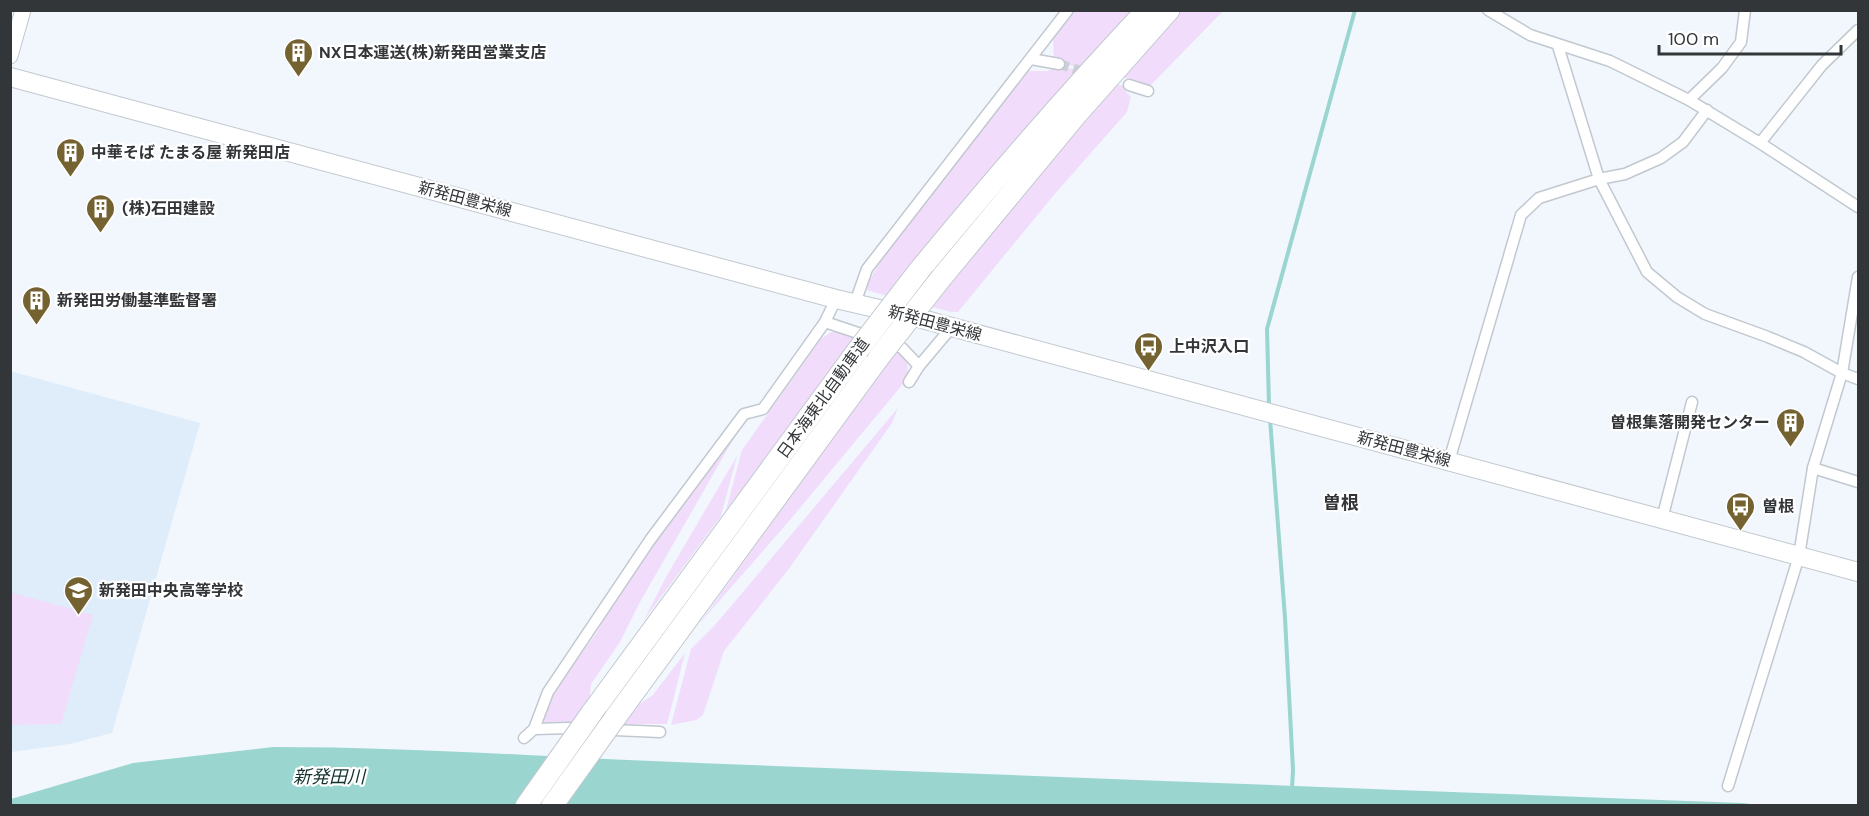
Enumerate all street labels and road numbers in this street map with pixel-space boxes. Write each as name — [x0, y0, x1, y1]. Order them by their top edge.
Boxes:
street label: 新発田豊栄線 — [416, 176, 514, 222]
street label: 新発田豊栄線 — [886, 300, 984, 346]
street label: 日本海東北自動車道 — [772, 334, 874, 462]
street label: 新発田豊栄線 — [1355, 426, 1453, 472]

